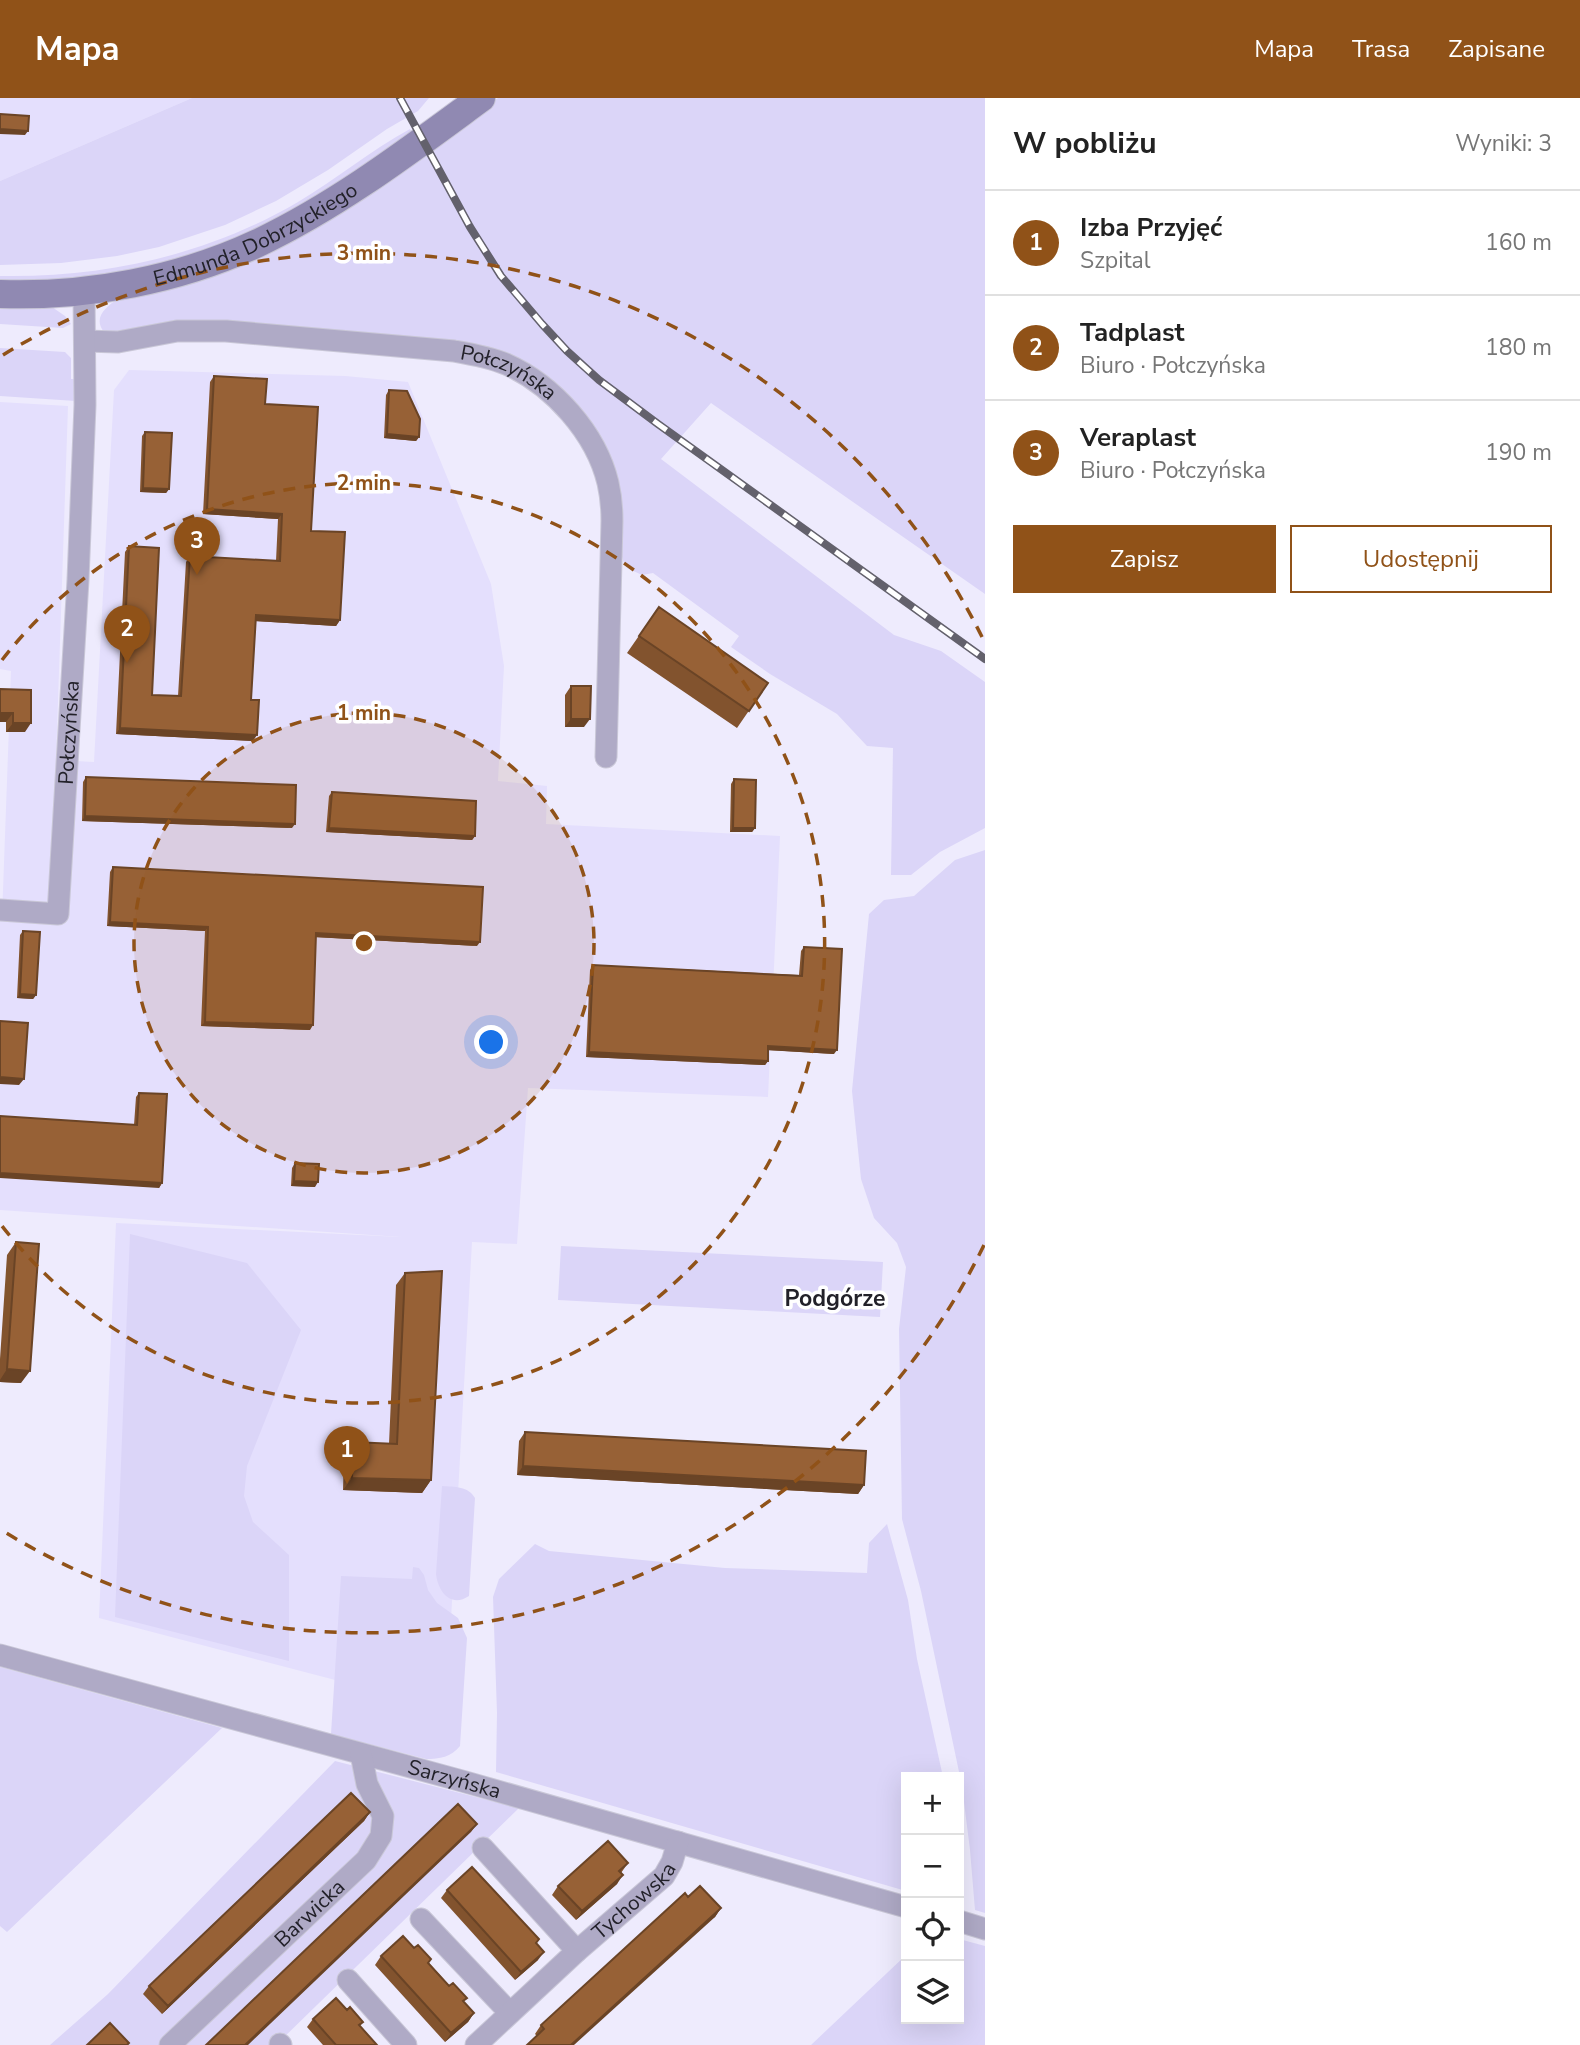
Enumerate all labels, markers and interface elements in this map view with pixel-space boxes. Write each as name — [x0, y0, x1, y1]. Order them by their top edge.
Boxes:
text: Mapa — [35, 27, 120, 72]
text: Mapa — [1254, 33, 1314, 65]
text: Trasa — [1352, 33, 1410, 65]
text: Zapisane — [1448, 33, 1545, 65]
text: W pobliżu — [1013, 123, 1157, 164]
text: Wyniki: 3 — [1455, 128, 1552, 159]
street label: Edmunda Dobrzyckiego — [150, 176, 363, 293]
text: Izba Przyjęć — [1080, 210, 1222, 245]
text: 1 — [1029, 227, 1043, 258]
text: 160 m — [1485, 227, 1552, 258]
text: 3 min — [337, 239, 391, 267]
text: Szpital — [1080, 245, 1151, 276]
text: Tadplast — [1080, 315, 1185, 350]
text: 2 — [1029, 332, 1043, 363]
text: 180 m — [1485, 332, 1552, 363]
street label: Połczyńska — [458, 338, 563, 406]
text: Biuro · Połczyńska — [1080, 350, 1266, 381]
text: Veraplast — [1080, 420, 1196, 455]
text: 3 — [1029, 437, 1043, 468]
text: 190 m — [1485, 437, 1552, 468]
text: Biuro · Połczyńska — [1080, 455, 1266, 486]
text: 2 min — [337, 469, 391, 497]
pin: 3 — [174, 517, 220, 575]
button: Zapisz — [1013, 525, 1276, 593]
button: Udostępnij — [1290, 525, 1552, 593]
pin: 2 — [104, 605, 150, 663]
street label: Połczyńska — [52, 680, 86, 785]
text: 1 min — [337, 699, 391, 727]
centre of rings — [352, 931, 376, 955]
your location — [474, 1025, 508, 1059]
district label: Podgórze — [785, 1283, 885, 1314]
pin: 1 — [324, 1426, 370, 1484]
street label: Sarzyńska — [405, 1753, 504, 1805]
map controls — [901, 1772, 964, 2024]
button: + — [901, 1772, 964, 1835]
button: − — [901, 1835, 964, 1898]
street label: Tychowska — [586, 1858, 683, 1946]
street label: Barwicka — [268, 1873, 351, 1953]
button: locate — [901, 1898, 964, 1961]
button: layers — [901, 1961, 964, 2024]

